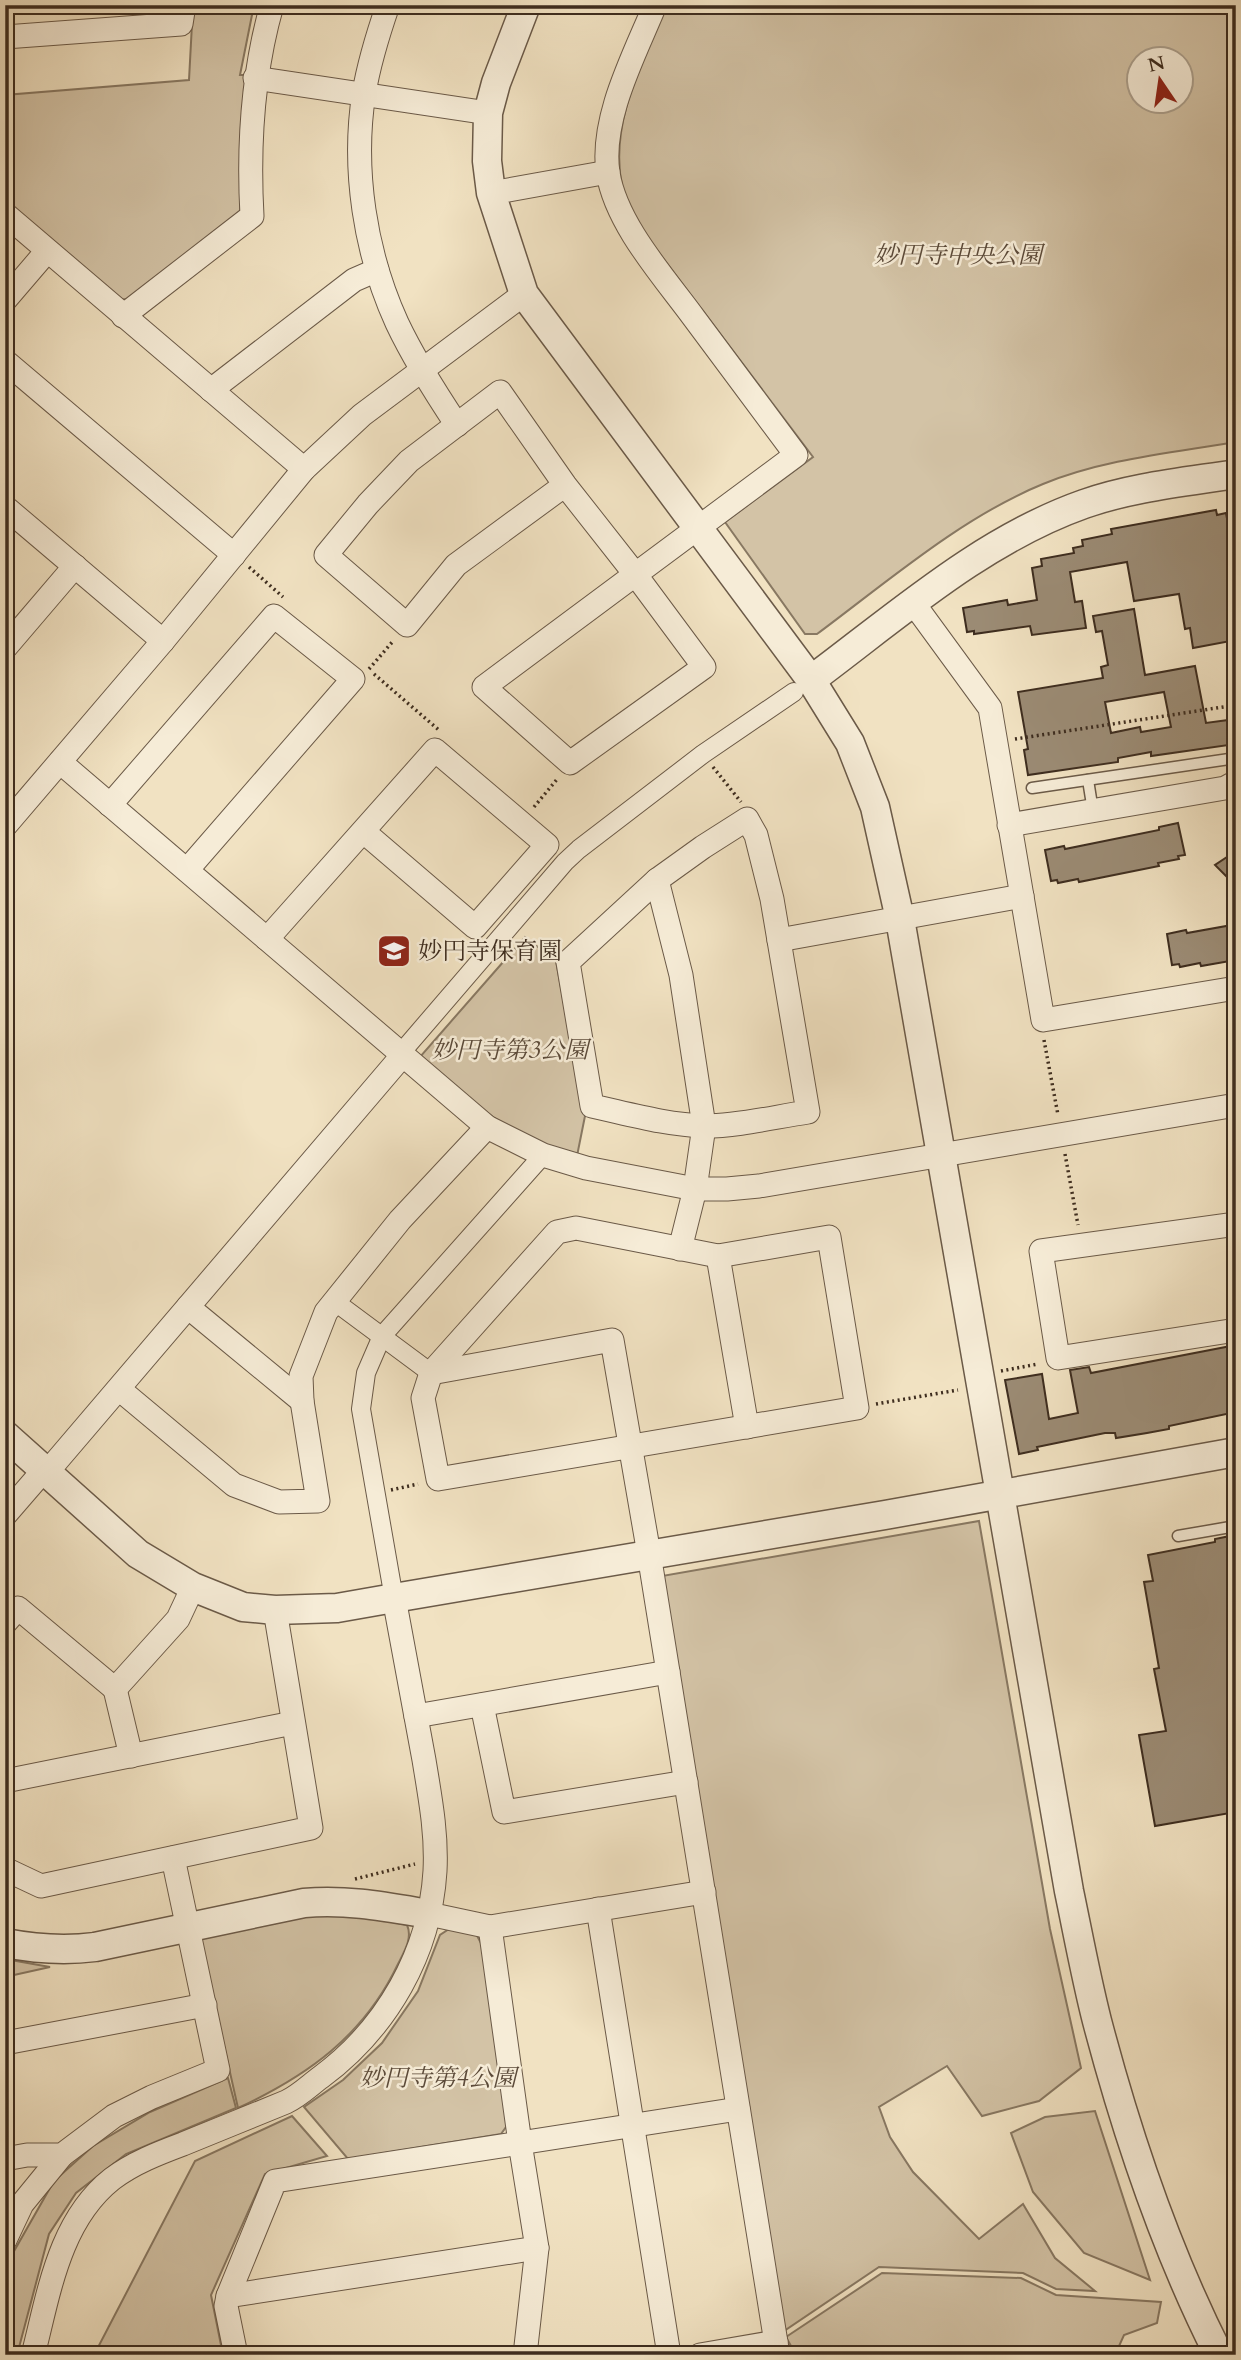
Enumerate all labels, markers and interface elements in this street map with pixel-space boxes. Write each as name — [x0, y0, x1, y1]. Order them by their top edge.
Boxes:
north arrow — [1126, 46, 1196, 116]
text: N — [1145, 50, 1168, 79]
park label: 妙円寺中央公園 — [874, 239, 1046, 272]
school or university icon: 妙円寺保育園 — [375, 932, 413, 970]
place label: 妙円寺保育園 — [418, 935, 562, 968]
park label: 妙円寺第3公園 — [432, 1034, 592, 1067]
park label: 妙円寺第4公園 — [360, 2062, 520, 2095]

